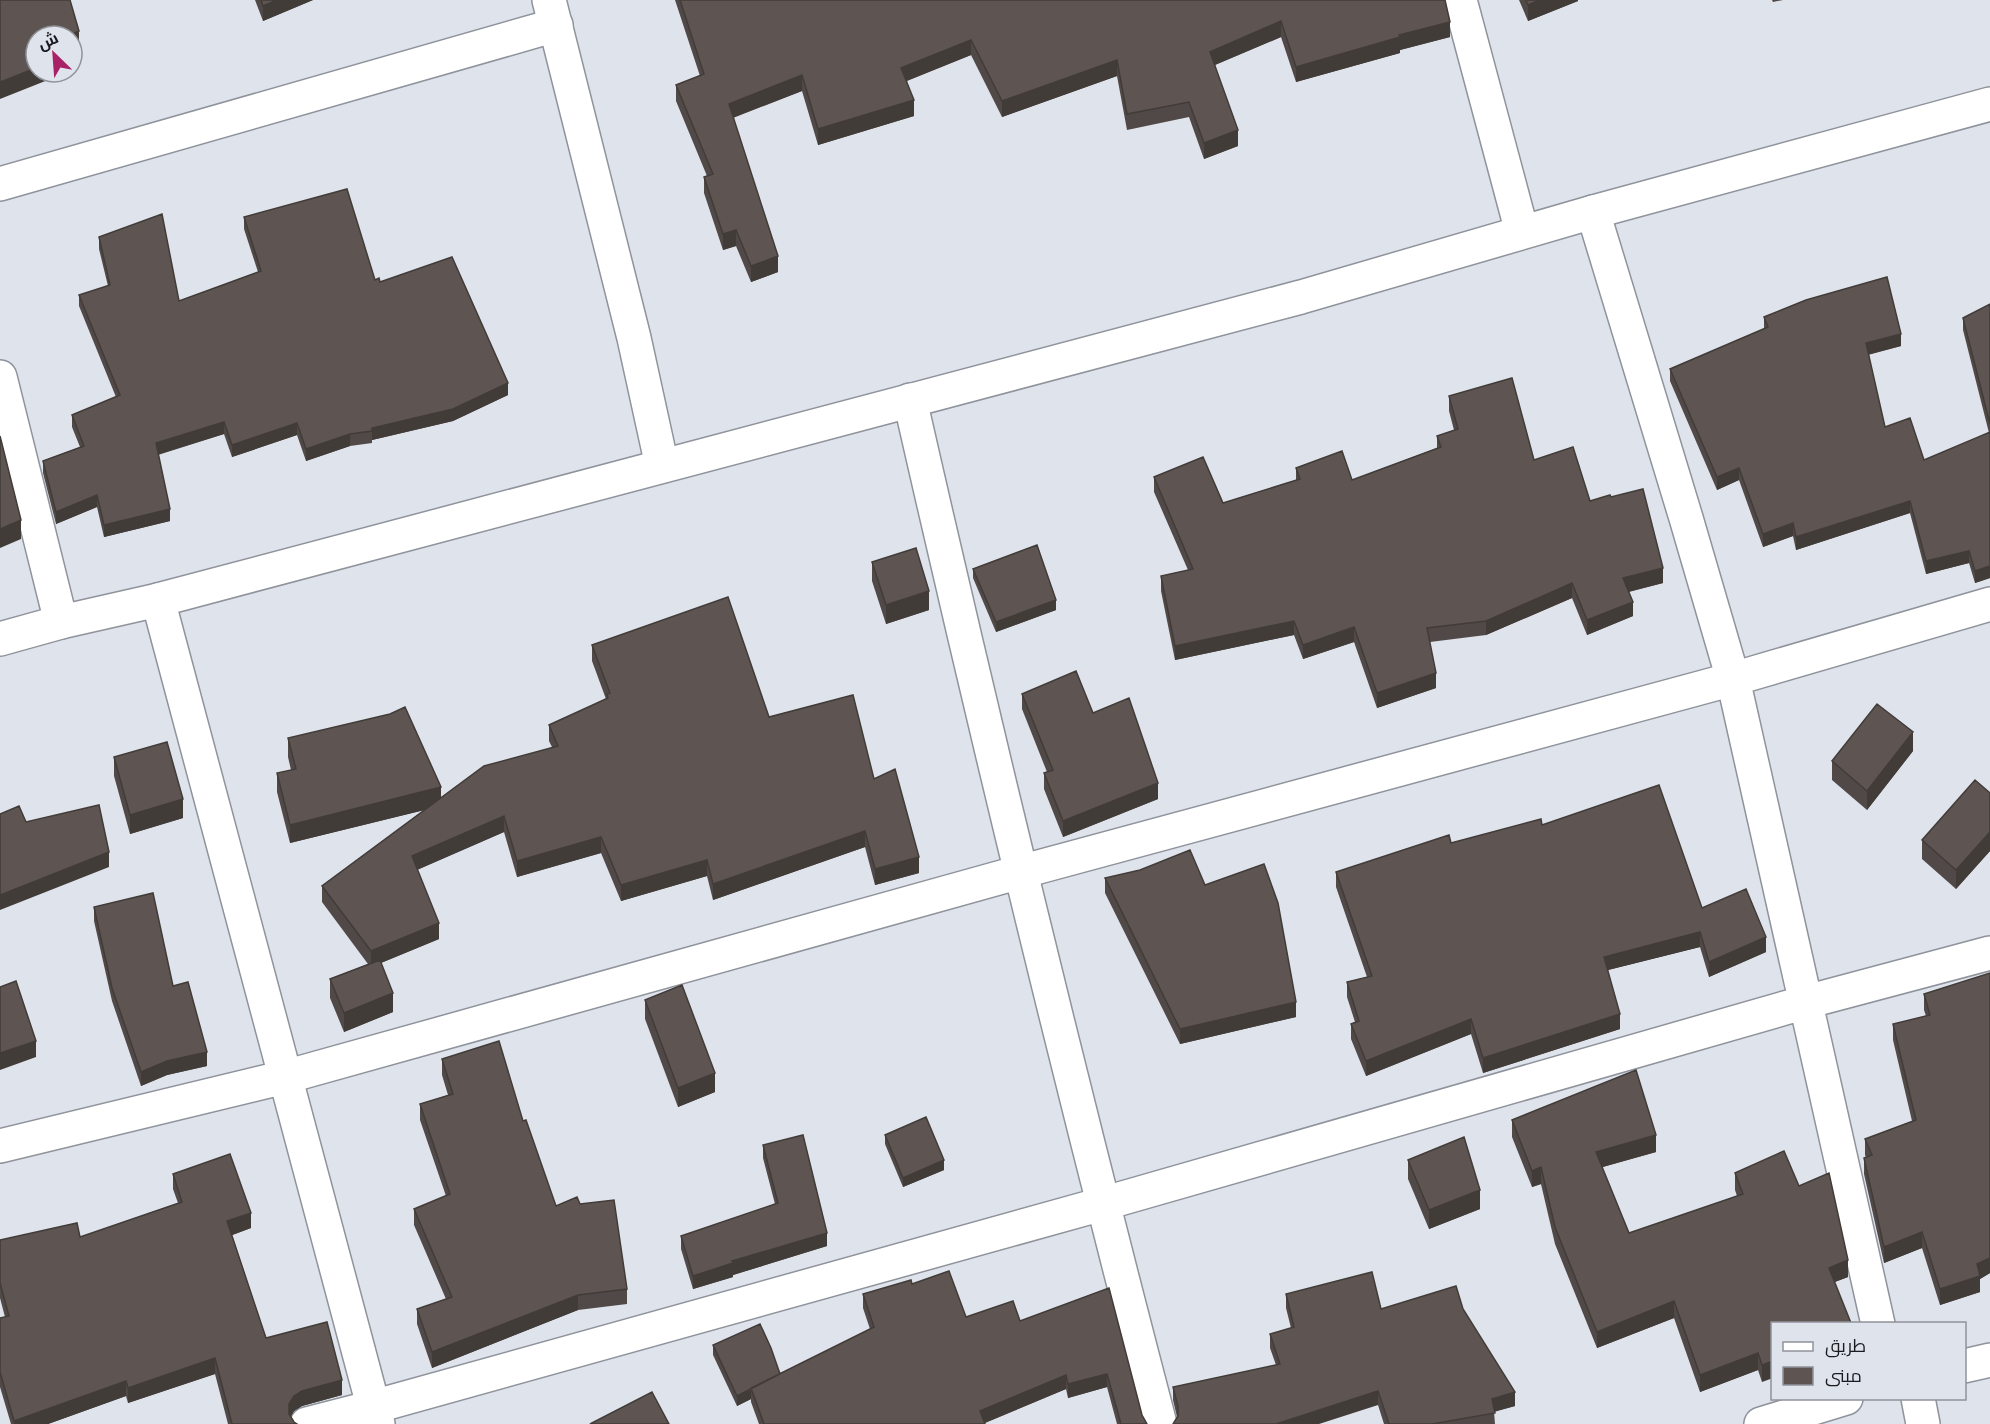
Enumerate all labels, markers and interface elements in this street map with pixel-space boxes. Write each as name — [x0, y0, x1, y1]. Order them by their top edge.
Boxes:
north arrow — [24, 24, 84, 84]
text: ش — [34, 27, 62, 55]
legend — [1771, 1322, 1966, 1400]
text: طريق — [1825, 1334, 1866, 1358]
text: مبنى — [1825, 1364, 1862, 1387]

